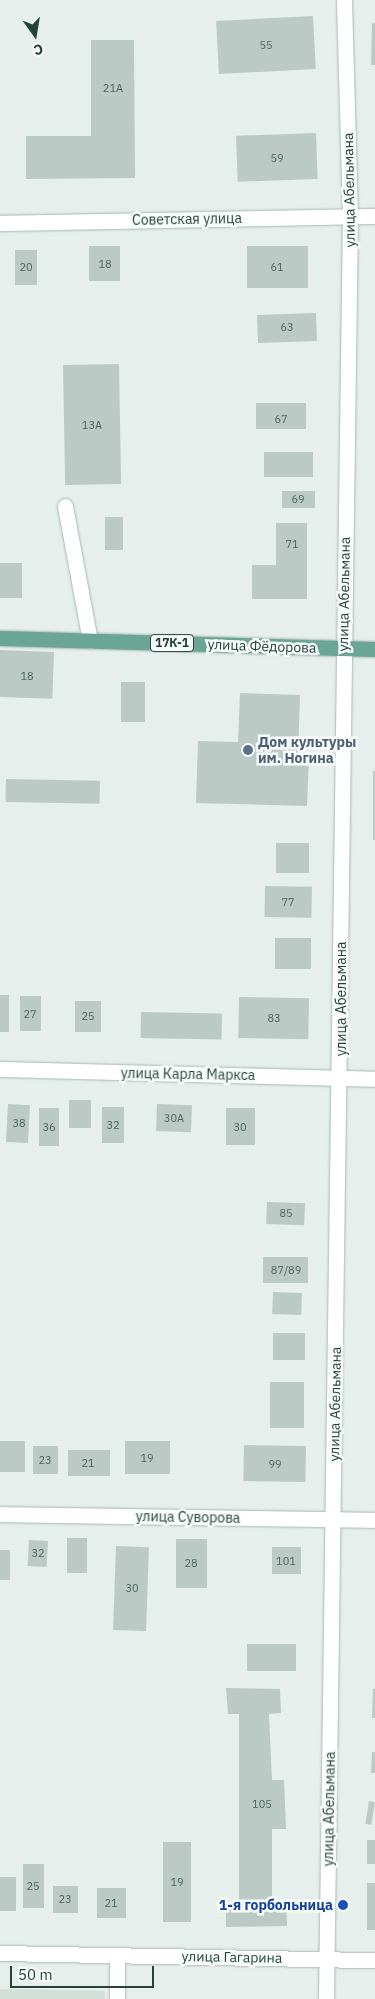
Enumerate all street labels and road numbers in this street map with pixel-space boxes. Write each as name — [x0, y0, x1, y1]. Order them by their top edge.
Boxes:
street label: улица Абельмана — [340, 132, 358, 248]
street label: Советская улица — [132, 210, 242, 228]
street label: улица Абельмана — [335, 536, 353, 652]
road number: 17К-1 — [150, 634, 194, 652]
street label: улица Фёдорова — [207, 636, 317, 656]
street label: улица Абельмана — [333, 942, 349, 1056]
street label: улица Карла Маркса — [121, 1064, 255, 1084]
street label: улица Абельмана — [326, 1346, 344, 1462]
street label: улица Суворова — [136, 1508, 240, 1526]
street label: улица Абельмана — [320, 1751, 338, 1867]
street label: улица Гагарина — [181, 1948, 283, 1966]

